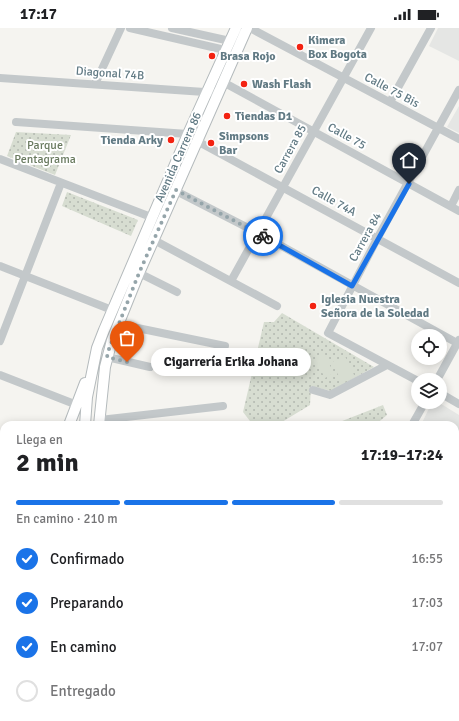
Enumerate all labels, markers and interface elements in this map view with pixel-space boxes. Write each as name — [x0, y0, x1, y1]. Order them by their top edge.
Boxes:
text: 17:17 — [20, 5, 57, 23]
place label: Kimera Box Bogota — [308, 33, 367, 62]
marker: Kimera Box Bogota — [295, 42, 305, 52]
place label: Brasa Rojo — [220, 49, 276, 64]
marker: Brasa Rojo — [207, 51, 217, 61]
street label: Diagonal 74B — [75, 64, 145, 83]
street label: Calle 75 Bis — [362, 70, 422, 111]
place label: Wash Flash — [252, 77, 312, 92]
marker: Wash Flash — [239, 79, 249, 89]
place label: Tiendas D1 — [235, 109, 293, 124]
street label: Avenida Carrera 86 — [152, 110, 205, 205]
marker: Tiendas D1 — [222, 111, 232, 121]
street label: Calle 75 — [325, 120, 369, 153]
street label: Carrera 85 — [271, 122, 310, 176]
place label: Simpsons Bar — [219, 129, 270, 158]
place label: Tienda Arky — [101, 133, 163, 148]
marker: Tienda Arky — [166, 135, 176, 145]
park label: Parque Pentagrama — [14, 138, 76, 167]
marker: Simpsons Bar — [206, 138, 216, 148]
pin — [392, 143, 426, 184]
icon: home — [398, 149, 420, 171]
street label: Calle 74A — [309, 183, 359, 220]
street label: Carrera 84 — [346, 210, 385, 264]
courier — [243, 216, 283, 256]
icon: bike — [252, 225, 274, 247]
place label: Iglesia Nuestra Señora de la Soledad — [321, 292, 430, 321]
marker: Iglesia Nuestra Señora de la Soledad — [308, 301, 318, 311]
pin — [110, 321, 144, 362]
icon: bag — [116, 327, 138, 349]
map controls — [411, 329, 447, 409]
button: locate — [411, 329, 447, 365]
callout: Cigarrería Erika Johana — [151, 348, 311, 376]
text: Cigarrería Erika Johana — [164, 354, 298, 370]
button: layers — [411, 373, 447, 409]
text: Llega en — [16, 432, 63, 448]
text: 17:19–17:24 — [361, 446, 443, 464]
text: 2 min — [16, 447, 79, 479]
text: En camino · 210 m — [16, 511, 118, 527]
icon: check — [16, 548, 38, 570]
text: Confirmado — [50, 550, 124, 568]
text: 16:55 — [411, 551, 443, 567]
icon: check — [16, 592, 38, 614]
text: Preparando — [50, 594, 124, 612]
text: 17:03 — [411, 595, 443, 611]
icon: check — [16, 636, 38, 658]
text: En camino — [50, 638, 117, 656]
text: 17:07 — [411, 639, 443, 655]
text: Entregado — [50, 682, 116, 700]

